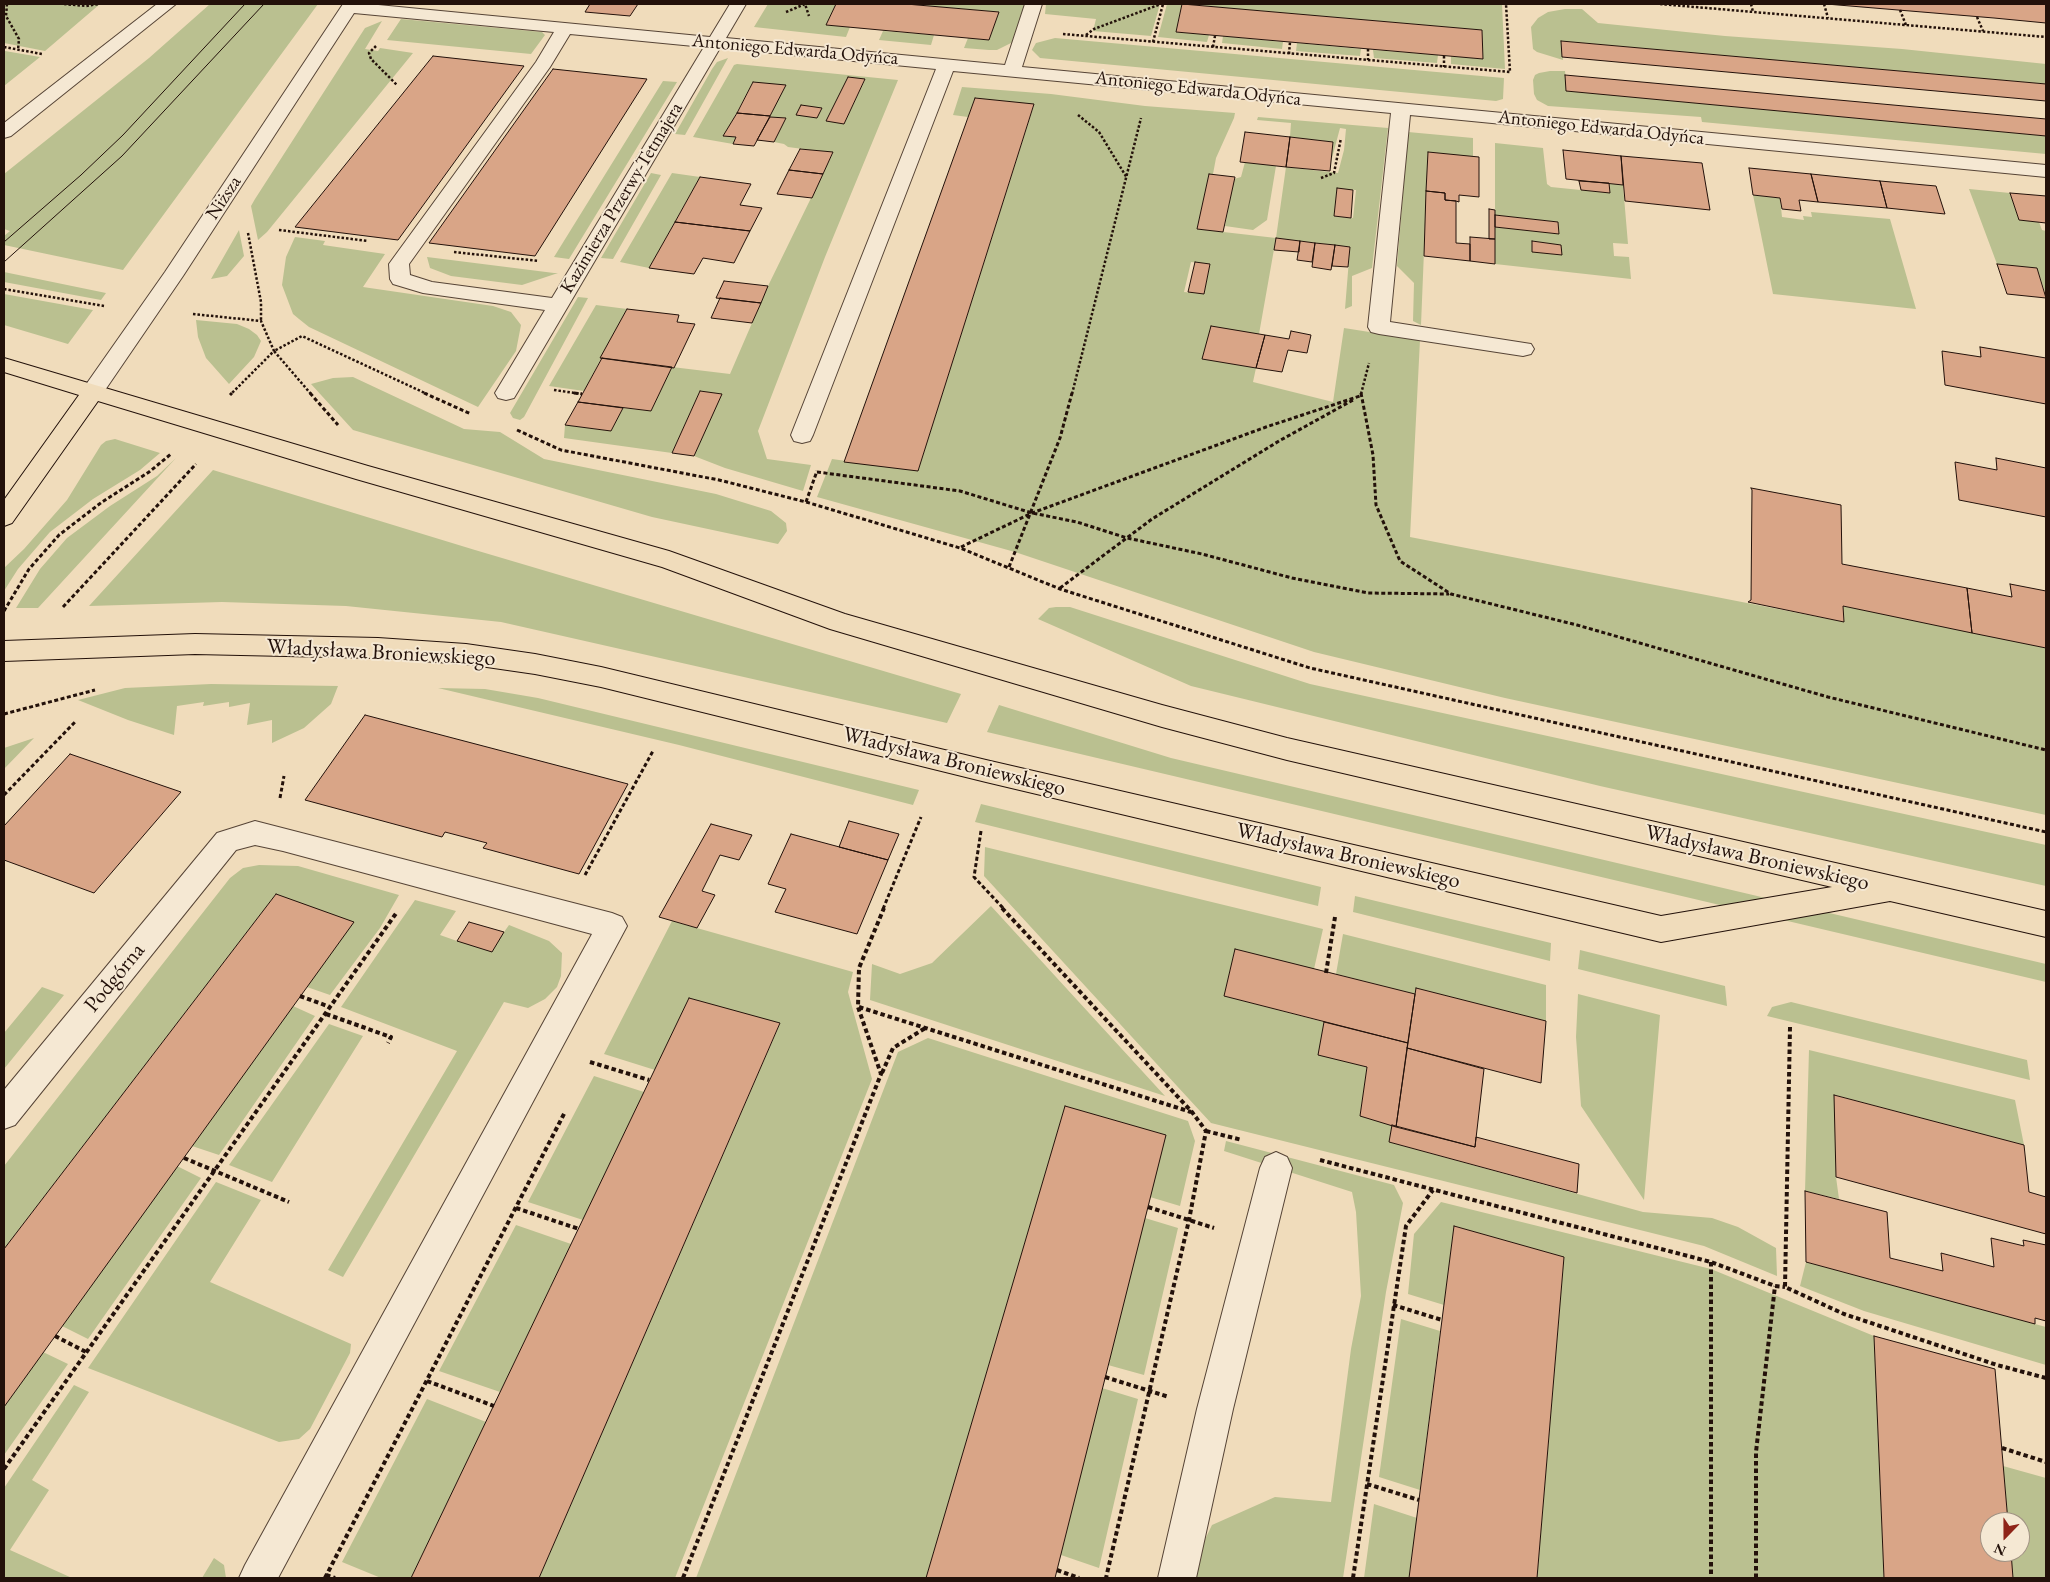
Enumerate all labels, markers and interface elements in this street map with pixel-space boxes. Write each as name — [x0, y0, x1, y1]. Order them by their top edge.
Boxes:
street label: Antoniego Edwarda Odyńca — [691, 30, 899, 70]
street label: Antoniego Edwarda Odyńca — [1094, 67, 1302, 111]
street label: Kazimierza Przerwy-Tetmajera — [556, 98, 688, 298]
street label: Antoniego Edwarda Odyńca — [1497, 106, 1705, 150]
street label: Niższa — [201, 172, 247, 224]
street label: Władysława Broniewskiego — [266, 634, 496, 672]
street label: Władysława Broniewskiego — [840, 721, 1068, 803]
street label: Władysława Broniewskiego — [1233, 817, 1463, 895]
street label: Władysława Broniewskiego — [1642, 819, 1872, 897]
street label: Podgórna — [79, 938, 151, 1018]
north arrow — [1980, 1512, 2030, 1562]
text: N — [1991, 1540, 2008, 1560]

